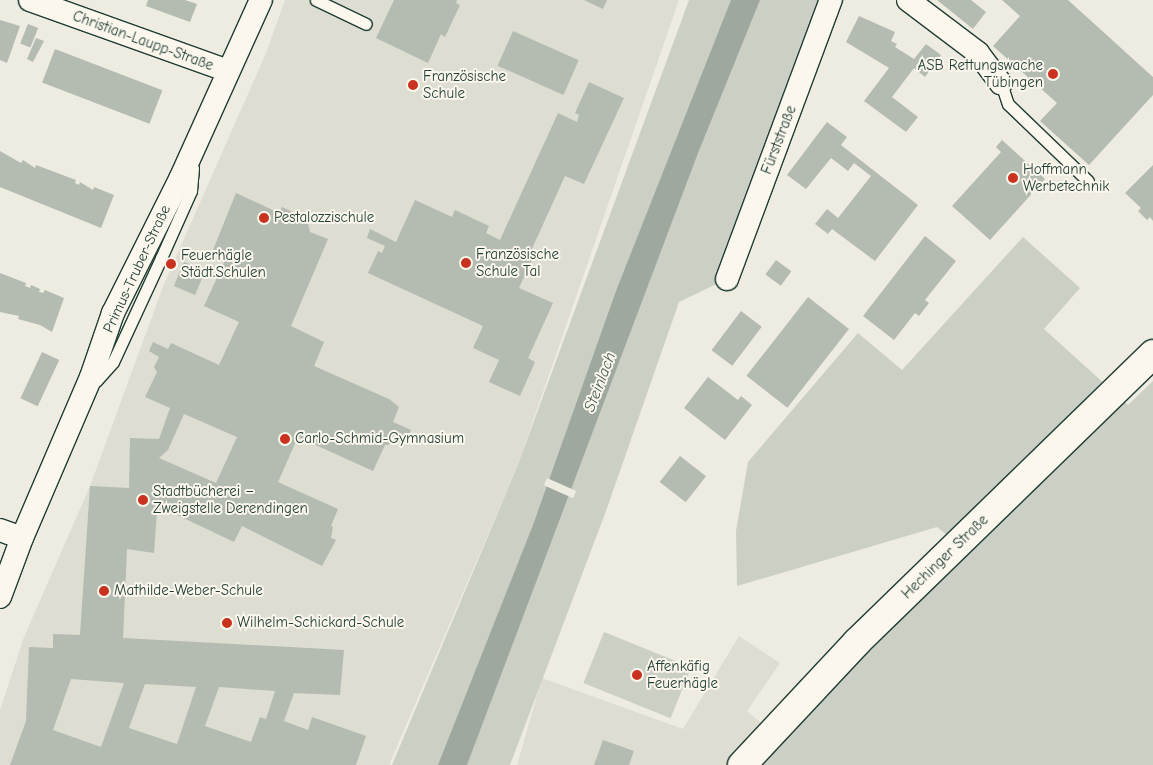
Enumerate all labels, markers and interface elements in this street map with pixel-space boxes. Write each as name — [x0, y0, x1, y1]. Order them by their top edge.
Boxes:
street label: Christian-Laupp-Straße — [70, 7, 216, 75]
place label: ASB Rettungswache Tübingen — [917, 56, 1043, 91]
place label: Französische Schule — [423, 67, 506, 102]
marker: ASB Rettungswache Tübingen — [1047, 68, 1059, 80]
marker: Französische Schule — [407, 79, 419, 91]
street label: Fürststraße — [758, 103, 800, 177]
place label: Hoffmann Werbetechnik — [1023, 160, 1110, 195]
marker: Hoffmann Werbetechnik — [1007, 172, 1019, 184]
street label: Primus-Truber-Straße — [99, 202, 175, 336]
place label: Pestalozzischule — [274, 209, 374, 227]
marker: Pestalozzischule — [258, 212, 270, 224]
place label: Französische Schule Tal — [476, 245, 559, 280]
place label: Feuerhägle Städt.Schulen — [181, 246, 266, 281]
marker: Französische Schule Tal — [460, 257, 472, 269]
marker: Feuerhägle Städt.Schulen — [165, 258, 177, 270]
water label: Steinlach — [580, 350, 620, 414]
place label: Carlo-Schmid-Gymnasium — [295, 430, 464, 448]
marker: Carlo-Schmid-Gymnasium — [279, 433, 291, 445]
place label: Stadtbücherei – Zweigstelle Derendingen — [153, 482, 308, 517]
marker: Stadtbücherei – Zweigstelle Derendingen — [137, 494, 149, 506]
street label: Hechinger Straße — [898, 511, 992, 603]
place label: Mathilde-Weber-Schule — [114, 582, 263, 600]
marker: Mathilde-Weber-Schule — [98, 585, 110, 597]
place label: Wilhelm-Schickard-Schule — [237, 614, 404, 632]
marker: Wilhelm-Schickard-Schule — [221, 617, 233, 629]
place label: Affenkäfig Feuerhägle — [647, 657, 718, 692]
marker: Affenkäfig Feuerhägle — [631, 669, 643, 681]

